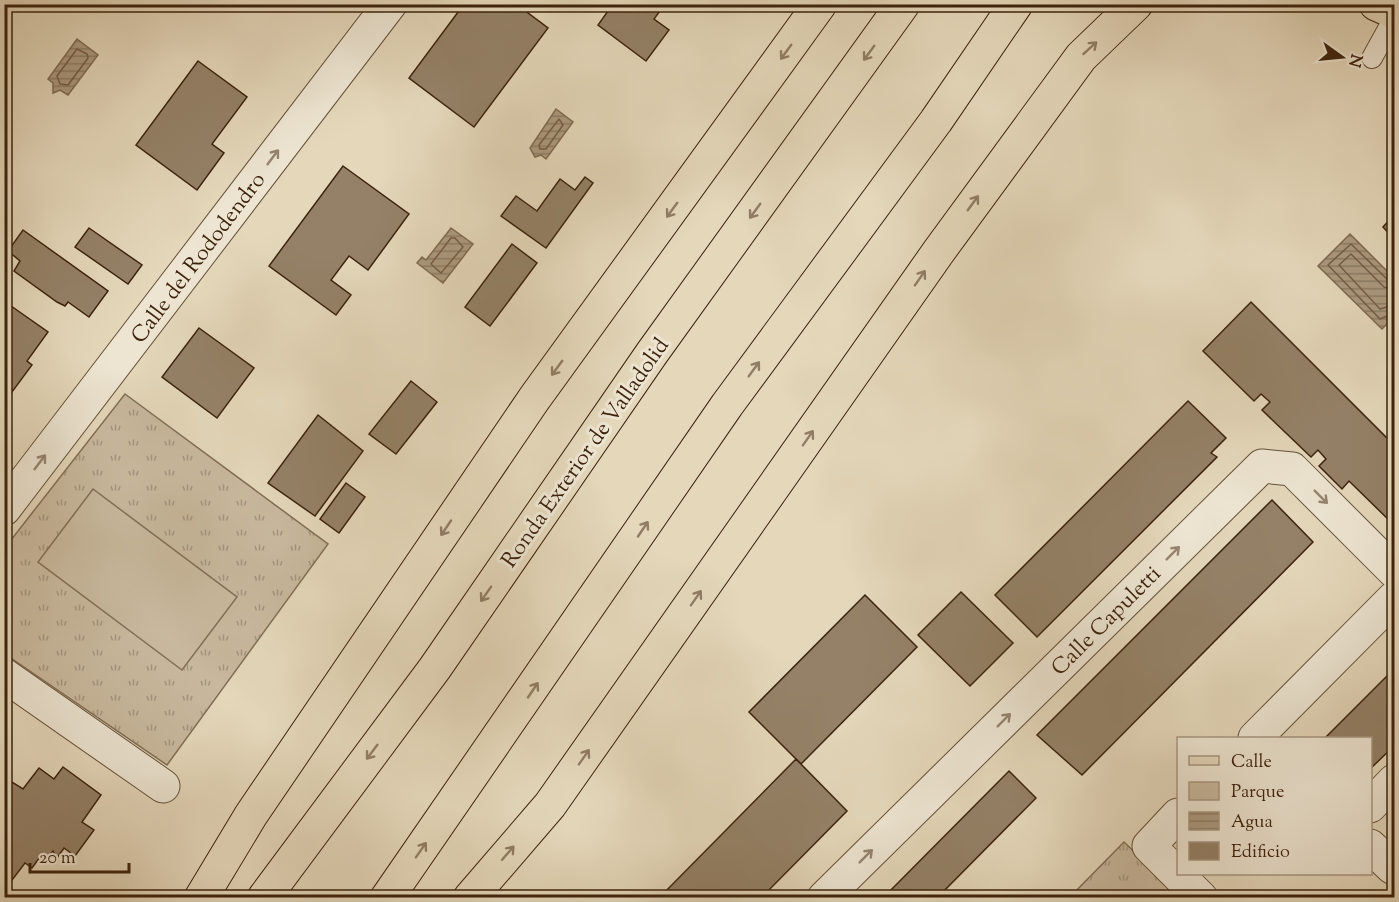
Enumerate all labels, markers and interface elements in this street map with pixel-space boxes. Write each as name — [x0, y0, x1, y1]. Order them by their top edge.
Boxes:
north arrow — [1312, 27, 1372, 87]
one-way arrow — [1083, 41, 1098, 55]
one-way arrow — [780, 43, 792, 59]
one-way arrow — [863, 44, 876, 60]
text: N — [1341, 51, 1367, 70]
one-way arrow — [267, 150, 280, 166]
street label: Calle del Rododendro — [124, 167, 274, 351]
one-way arrow — [967, 196, 979, 212]
one-way arrow — [665, 201, 678, 217]
one-way arrow — [749, 202, 761, 218]
one-way arrow — [914, 271, 926, 287]
street label: Ronda Exterior de Valladolid — [495, 332, 678, 575]
one-way arrow — [551, 359, 563, 375]
one-way arrow — [748, 361, 760, 377]
one-way arrow — [802, 430, 814, 447]
one-way arrow — [34, 455, 46, 471]
one-way arrow — [1313, 490, 1328, 504]
one-way arrow — [440, 519, 452, 536]
one-way arrow — [637, 521, 649, 538]
one-way arrow — [1166, 546, 1181, 561]
street label: Calle Capuletti — [1045, 560, 1169, 684]
one-way arrow — [480, 585, 492, 601]
one-way arrow — [690, 590, 702, 606]
one-way arrow — [527, 682, 539, 699]
one-way arrow — [997, 712, 1012, 727]
legend — [1177, 737, 1372, 875]
one-way arrow — [366, 743, 379, 759]
one-way arrow — [578, 750, 590, 766]
text: Calle — [1231, 750, 1272, 776]
text: Parque — [1231, 780, 1284, 806]
text: Agua — [1231, 810, 1273, 836]
scale bar — [30, 836, 129, 874]
text: Edificio — [1231, 840, 1290, 866]
one-way arrow — [415, 842, 427, 858]
text: 20 m — [39, 846, 76, 872]
one-way arrow — [501, 846, 515, 861]
one-way arrow — [858, 849, 873, 864]

